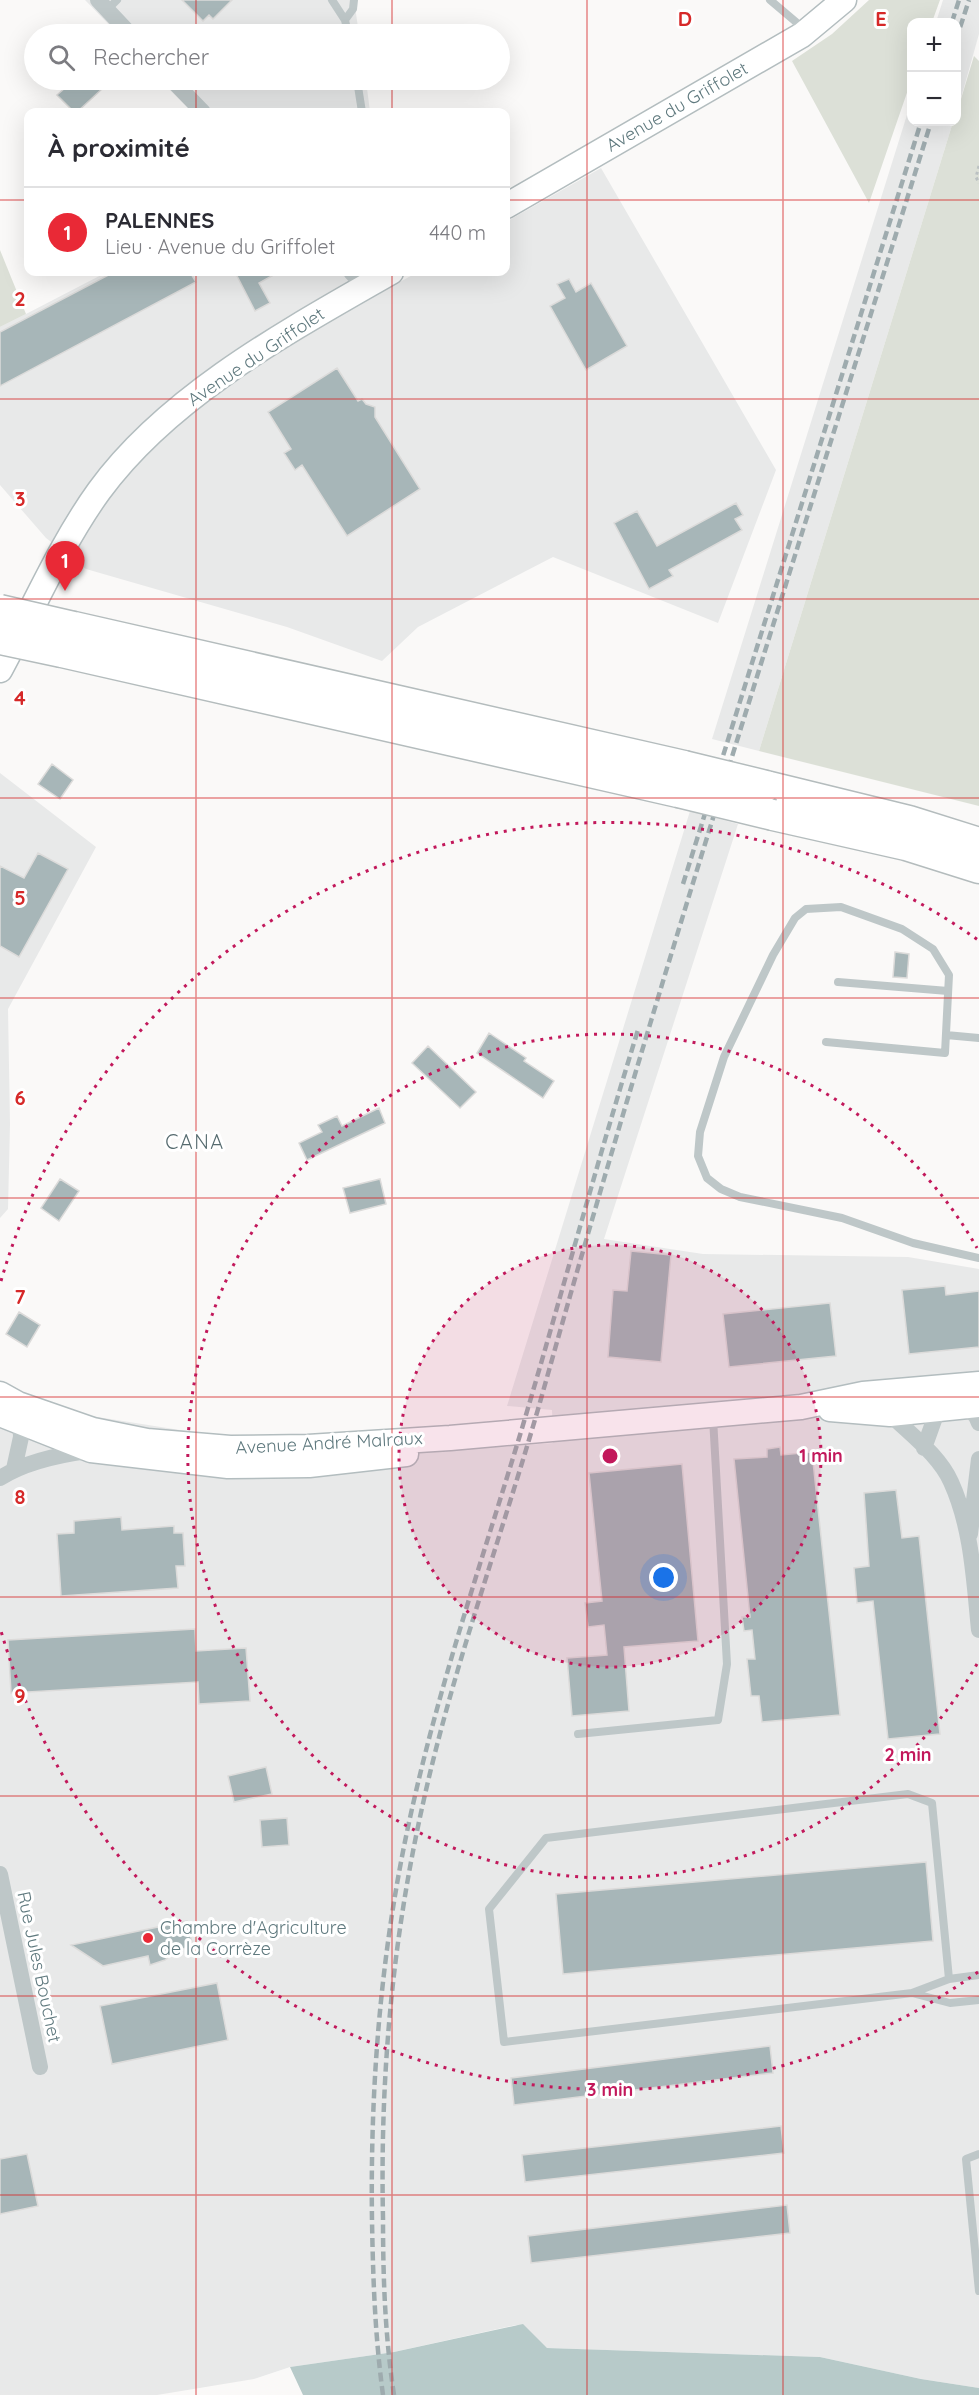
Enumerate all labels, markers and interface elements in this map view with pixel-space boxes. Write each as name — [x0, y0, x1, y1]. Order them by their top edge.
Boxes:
text: D — [678, 6, 692, 31]
text: E — [875, 6, 887, 31]
map controls — [907, 18, 961, 126]
button: + — [907, 18, 961, 72]
search box — [24, 24, 510, 90]
icon: search — [45, 41, 78, 74]
text: Rechercher — [93, 43, 209, 71]
street label: Avenue du Griffolet — [602, 57, 752, 157]
button: − — [907, 72, 961, 126]
text: À proximité — [48, 131, 190, 164]
text: PALENNES — [105, 206, 214, 234]
text: 1 — [64, 220, 71, 245]
text: 440 m — [429, 220, 486, 245]
text: Lieu · Avenue du Griffolet — [105, 234, 335, 259]
text: 2 — [14, 286, 26, 311]
street label: Avenue du Griffolet — [183, 302, 329, 411]
text: 3 — [15, 486, 25, 511]
pin: 1 — [46, 542, 84, 591]
text: 4 — [14, 685, 26, 710]
text: 5 — [14, 885, 26, 910]
text: 6 — [14, 1085, 26, 1110]
district label: CANA — [165, 1129, 225, 1154]
text: 7 — [15, 1284, 26, 1309]
street label: Avenue André Malraux — [235, 1426, 423, 1459]
text: 1 min — [799, 1444, 843, 1467]
centre of rings — [600, 1446, 620, 1466]
text: 8 — [15, 1484, 26, 1509]
your location — [649, 1563, 678, 1592]
text: 9 — [14, 1683, 26, 1708]
text: 2 min — [885, 1743, 931, 1766]
street label: Rue Jules Bouchet — [12, 1889, 67, 2045]
place label: Chambre d'Agriculture de la Corrèze — [160, 1916, 347, 1960]
marker: Chambre d'Agriculture de la Corrèze — [141, 1931, 155, 1945]
text: 3 min — [587, 2078, 633, 2101]

